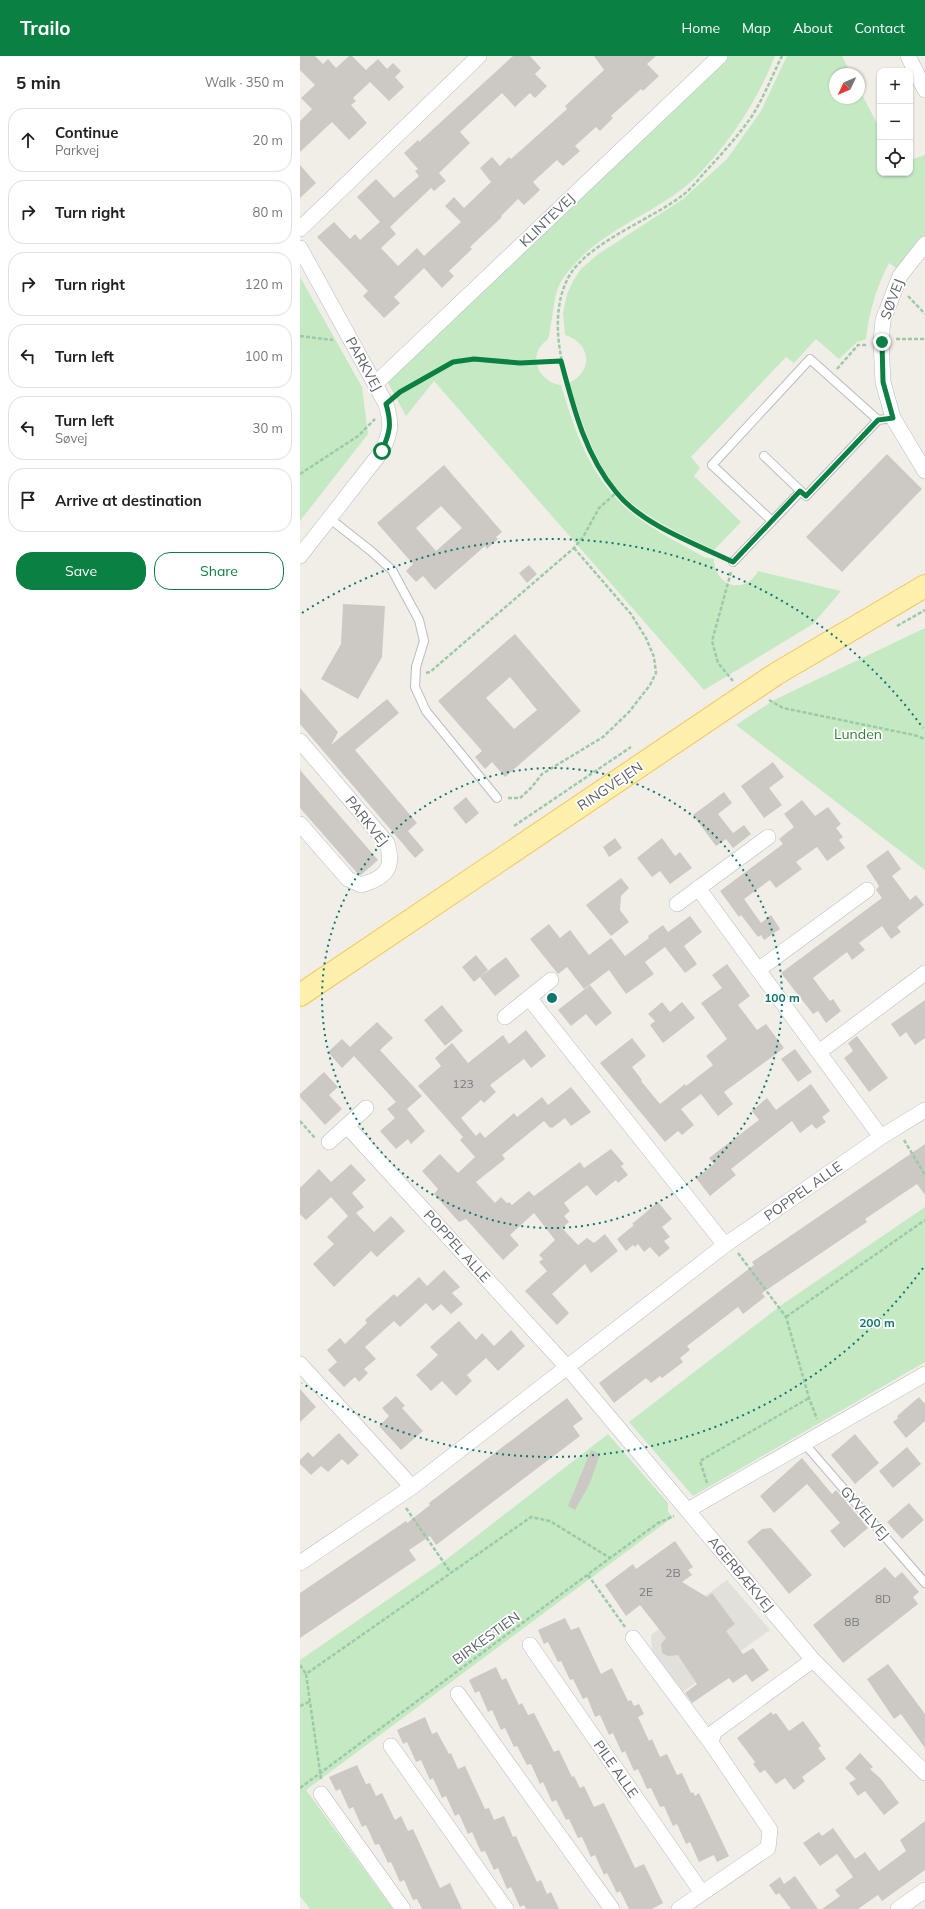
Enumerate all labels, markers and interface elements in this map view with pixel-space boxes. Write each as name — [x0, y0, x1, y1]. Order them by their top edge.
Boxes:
text: Trailo — [20, 16, 71, 40]
text: Home — [681, 19, 720, 37]
text: Map — [742, 19, 771, 37]
text: About — [793, 19, 833, 37]
text: Contact — [855, 19, 905, 37]
north arrow — [829, 68, 865, 104]
map controls — [877, 68, 913, 176]
button: + — [877, 68, 913, 104]
text: 5 min — [16, 72, 61, 93]
text: Walk · 350 m — [205, 74, 284, 90]
button: − — [877, 104, 913, 140]
text: Continue — [55, 123, 118, 142]
icon: ahead — [17, 129, 39, 151]
text: 20 m — [253, 132, 283, 148]
button: locate — [877, 140, 913, 176]
text: Parkvej — [55, 142, 99, 158]
street label: KLINTEVEJ — [516, 189, 578, 251]
icon: right — [17, 201, 39, 223]
text: Turn right — [55, 203, 125, 222]
text: 80 m — [253, 204, 283, 220]
icon: right — [17, 273, 39, 295]
text: Turn right — [55, 275, 125, 294]
text: 120 m — [245, 276, 283, 292]
street label: SØVEJ — [876, 276, 908, 322]
route end — [873, 333, 891, 351]
street label: PARKVEJ — [342, 334, 386, 394]
icon: left — [17, 345, 39, 367]
text: Turn left — [55, 347, 114, 366]
text: 100 m — [245, 348, 283, 364]
text: Turn left — [55, 411, 114, 430]
icon: left — [17, 417, 39, 439]
text: 30 m — [253, 420, 283, 436]
text: Søvej — [55, 430, 87, 446]
route start — [373, 442, 391, 460]
icon: arrive — [17, 489, 39, 511]
text: Arrive at destination — [55, 491, 202, 510]
button: Save — [16, 552, 146, 590]
button: Share — [154, 552, 284, 590]
park label: Lunden — [834, 725, 882, 743]
street label: RINGVEJEN — [574, 758, 646, 814]
street label: PARKVEJ — [342, 792, 392, 850]
text: 100 m — [764, 990, 800, 1005]
centre of rings — [545, 991, 559, 1005]
house number: 123 — [452, 1076, 474, 1091]
street label: POPPEL ALLE — [760, 1157, 846, 1225]
street label: POPPEL ALLE — [420, 1206, 494, 1286]
text: 200 m — [859, 1315, 895, 1330]
street label: GYVELVEJ — [837, 1482, 893, 1544]
street label: AGERBÆKVEJ — [704, 1533, 778, 1615]
house number: 2B — [665, 1565, 681, 1580]
house number: 2E — [639, 1584, 653, 1599]
house number: 8D — [875, 1591, 891, 1606]
street label: BIRKESTIEN — [449, 1607, 523, 1669]
house number: 8B — [844, 1614, 860, 1629]
street label: PILE ALLE — [590, 1737, 642, 1801]

